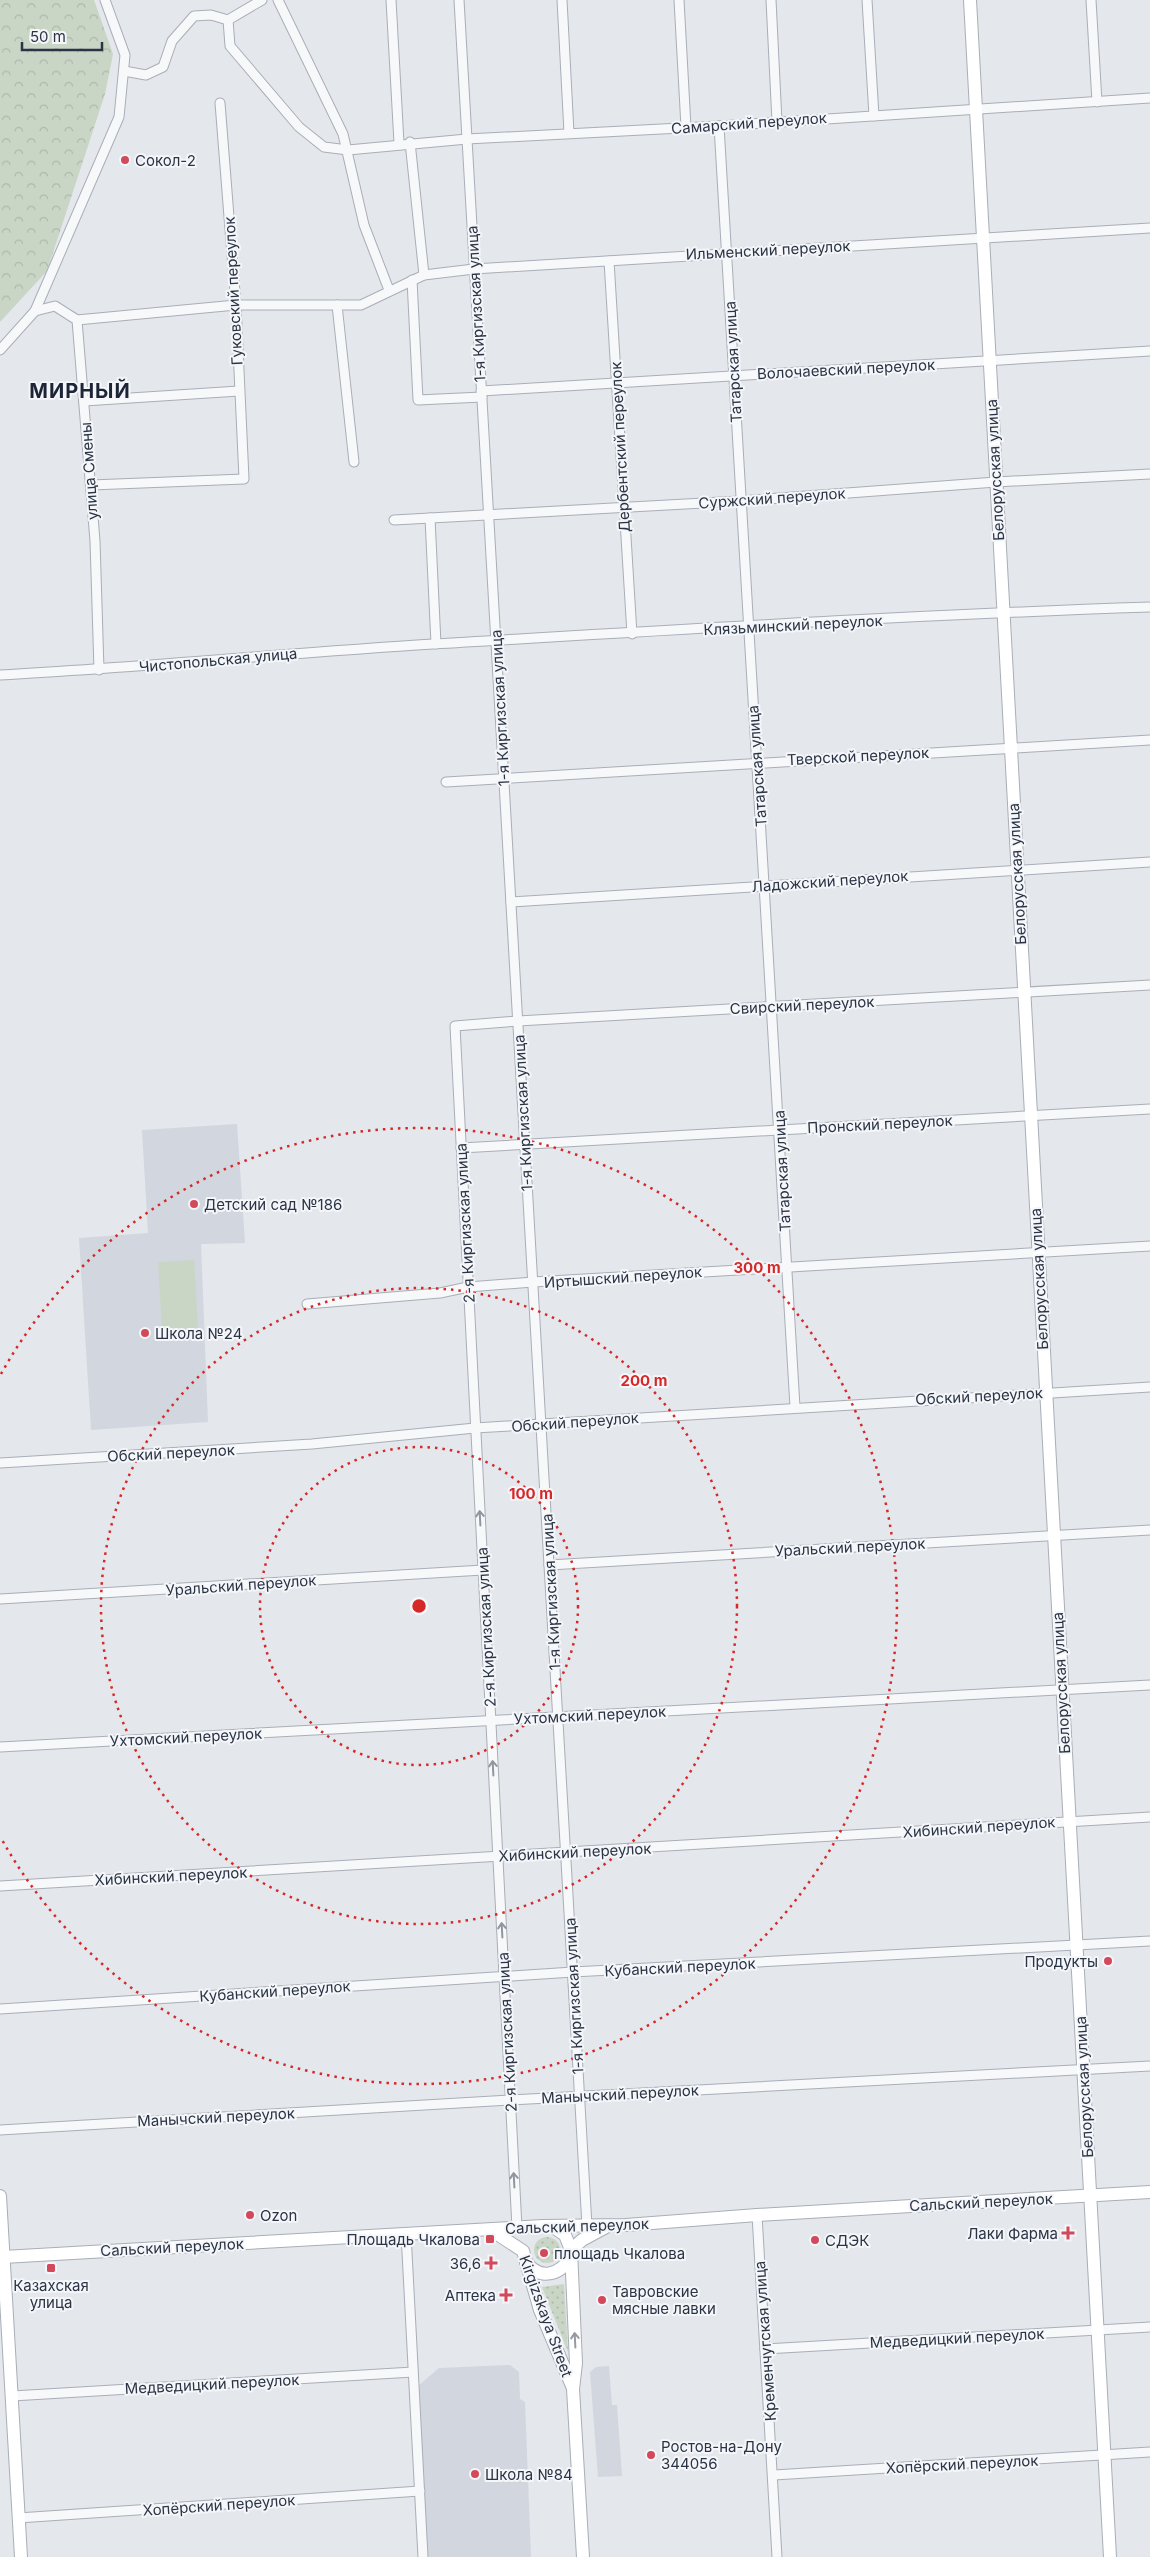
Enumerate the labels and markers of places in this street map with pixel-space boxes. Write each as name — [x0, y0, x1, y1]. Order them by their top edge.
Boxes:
place label: Сокол-2 — [135, 151, 196, 170]
marker: Сокол-2 — [119, 154, 131, 166]
place label: Детский сад №186 — [204, 1195, 342, 1214]
marker: Детский сад №186 — [188, 1198, 200, 1210]
place label: Школа №24 — [155, 1324, 242, 1343]
marker: Школа №24 — [139, 1327, 151, 1339]
centre of rings — [410, 1597, 428, 1615]
place label: Продукты — [1024, 1952, 1098, 1971]
marker: Продукты — [1102, 1955, 1114, 1967]
place label: Ozon — [260, 2206, 297, 2225]
marker: Ozon — [244, 2209, 256, 2221]
place label: Лаки Фарма — [967, 2224, 1058, 2243]
marker: Лаки Фарма — [1062, 2227, 1074, 2239]
place label: Площадь Чкалова — [347, 2230, 480, 2249]
place label: СДЭК — [825, 2231, 869, 2250]
marker: Площадь Чкалова — [484, 2233, 496, 2245]
marker: СДЭК — [809, 2234, 821, 2246]
place label: площадь Чкалова — [554, 2244, 685, 2263]
marker: площадь Чкалова — [538, 2247, 550, 2259]
place label: 36,6 — [450, 2254, 481, 2273]
marker: 36,6 — [485, 2257, 497, 2269]
marker: Казахская улица — [45, 2262, 57, 2274]
place label: Казахская улица — [13, 2276, 89, 2312]
place label: Тавровские мясные лавки — [612, 2282, 716, 2318]
place label: Аптека — [445, 2286, 496, 2305]
marker: Аптека — [500, 2289, 512, 2301]
marker: Тавровские мясные лавки — [596, 2294, 608, 2306]
place label: Ростов-на-Дону 344056 — [661, 2437, 783, 2473]
marker: Ростов-на-Дону 344056 — [645, 2449, 657, 2461]
place label: Школа №84 — [485, 2465, 573, 2484]
marker: Школа №84 — [469, 2468, 481, 2480]

